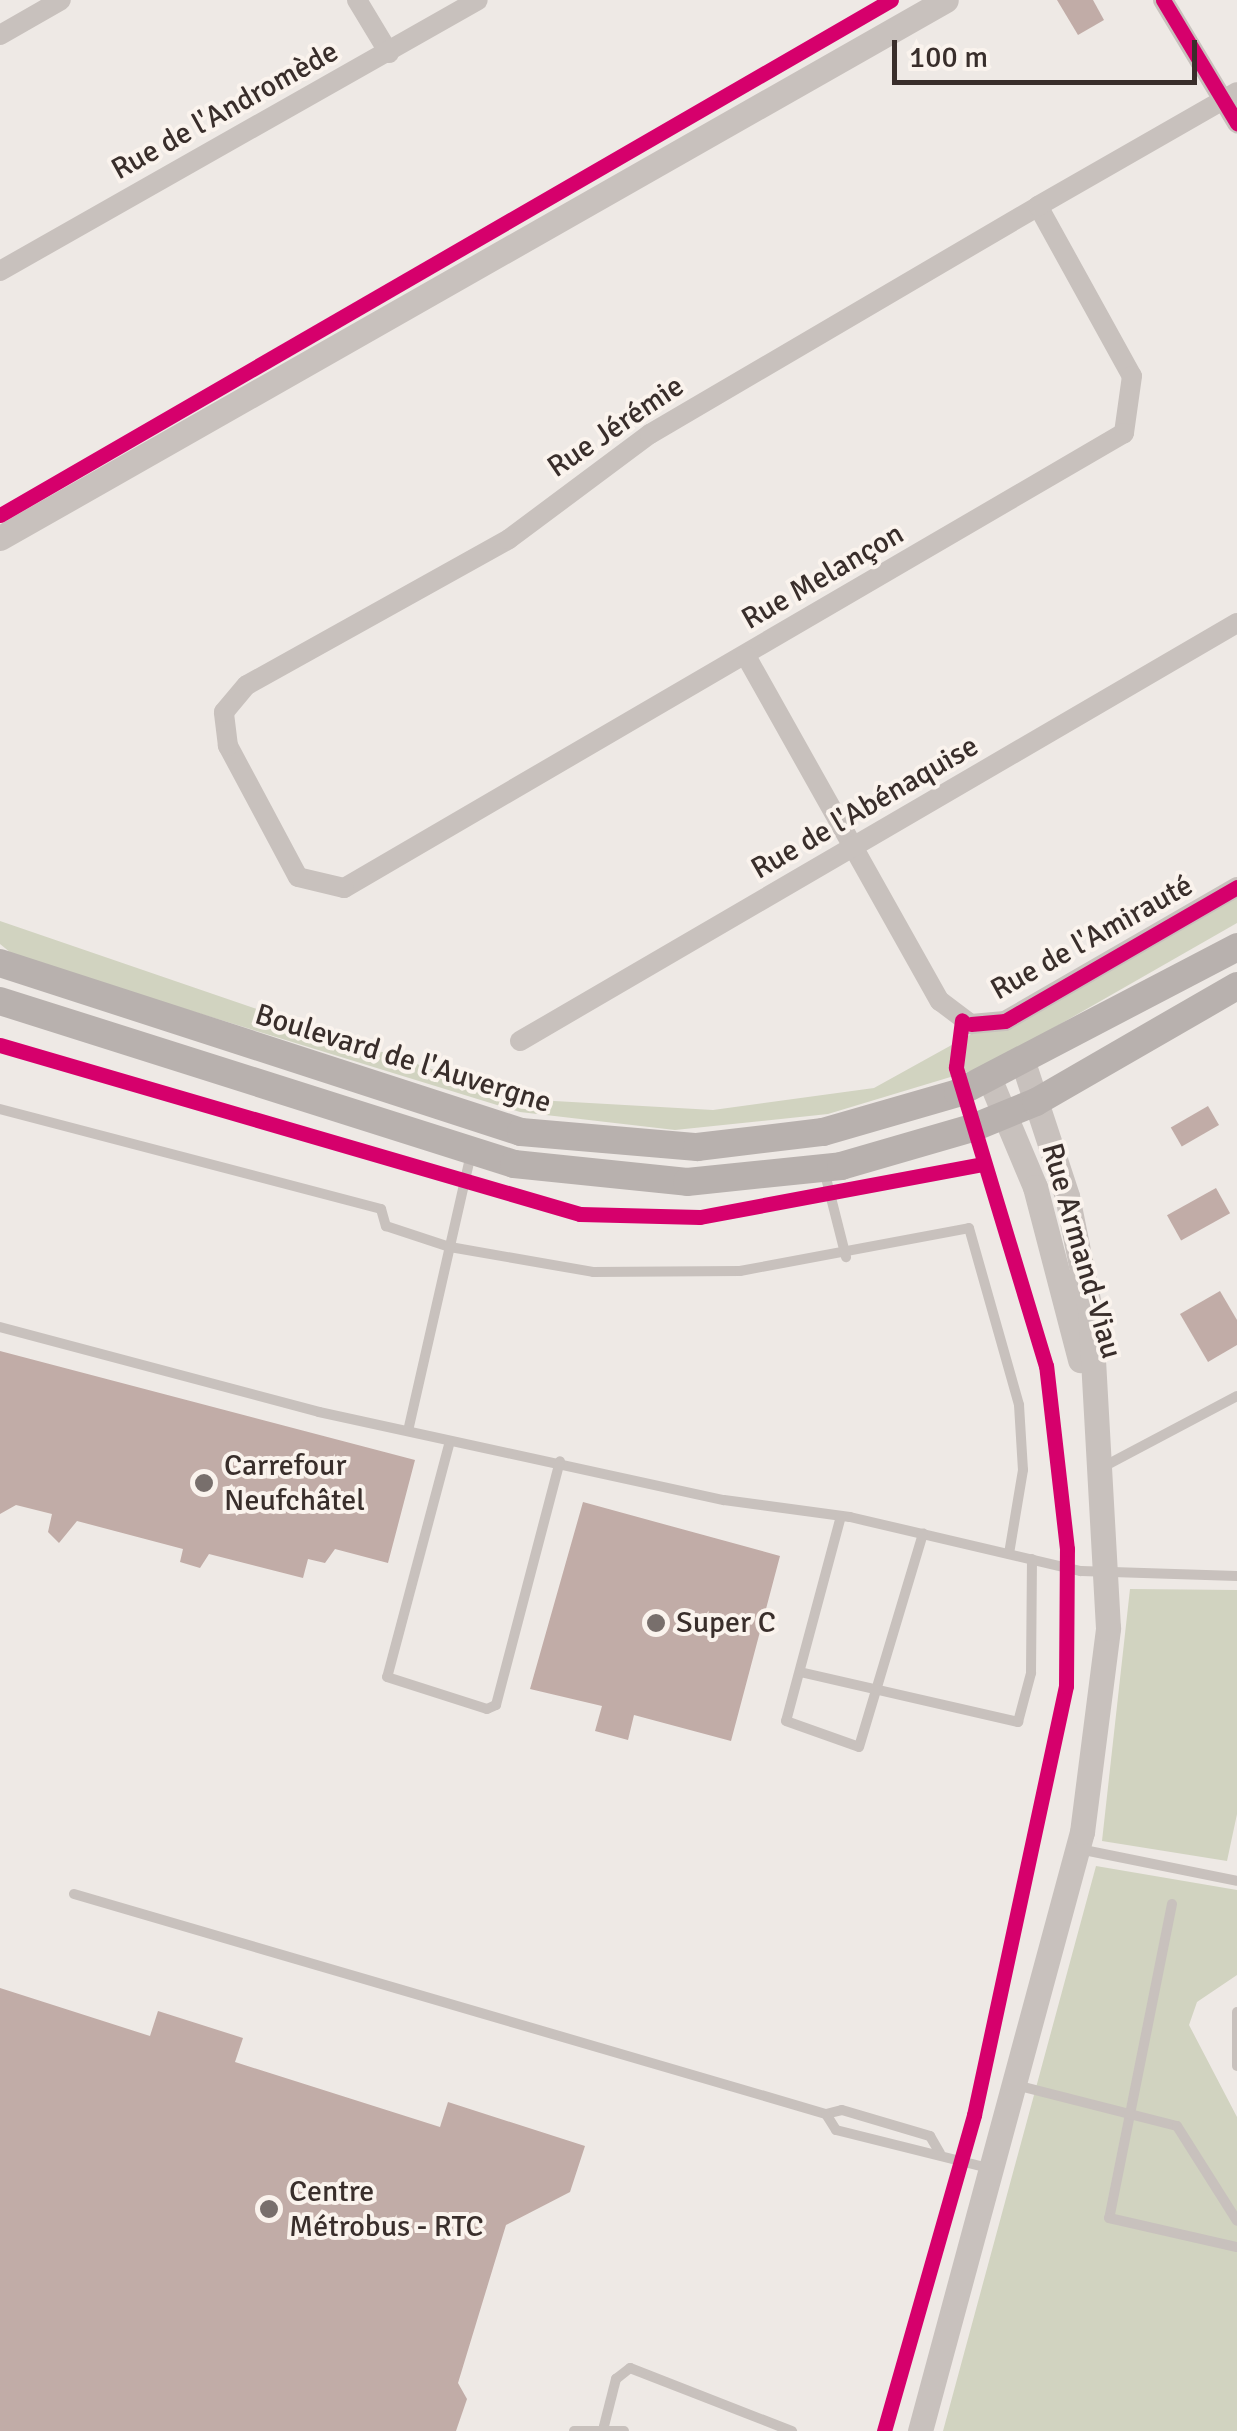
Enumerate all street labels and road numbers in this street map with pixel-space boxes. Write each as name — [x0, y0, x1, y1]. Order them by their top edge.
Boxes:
street label: Rue de l'Andromède — [105, 34, 345, 188]
street label: Rue Jérémie — [541, 368, 691, 486]
street label: Rue Melançon — [736, 516, 910, 638]
street label: Rue de l'Abénaquise — [745, 728, 985, 888]
street label: Rue de l'Amirauté — [985, 868, 1199, 1008]
street label: Boulevard de l'Auvergne — [251, 997, 555, 1121]
street label: Rue Armand-Viau — [1033, 1139, 1129, 1363]

